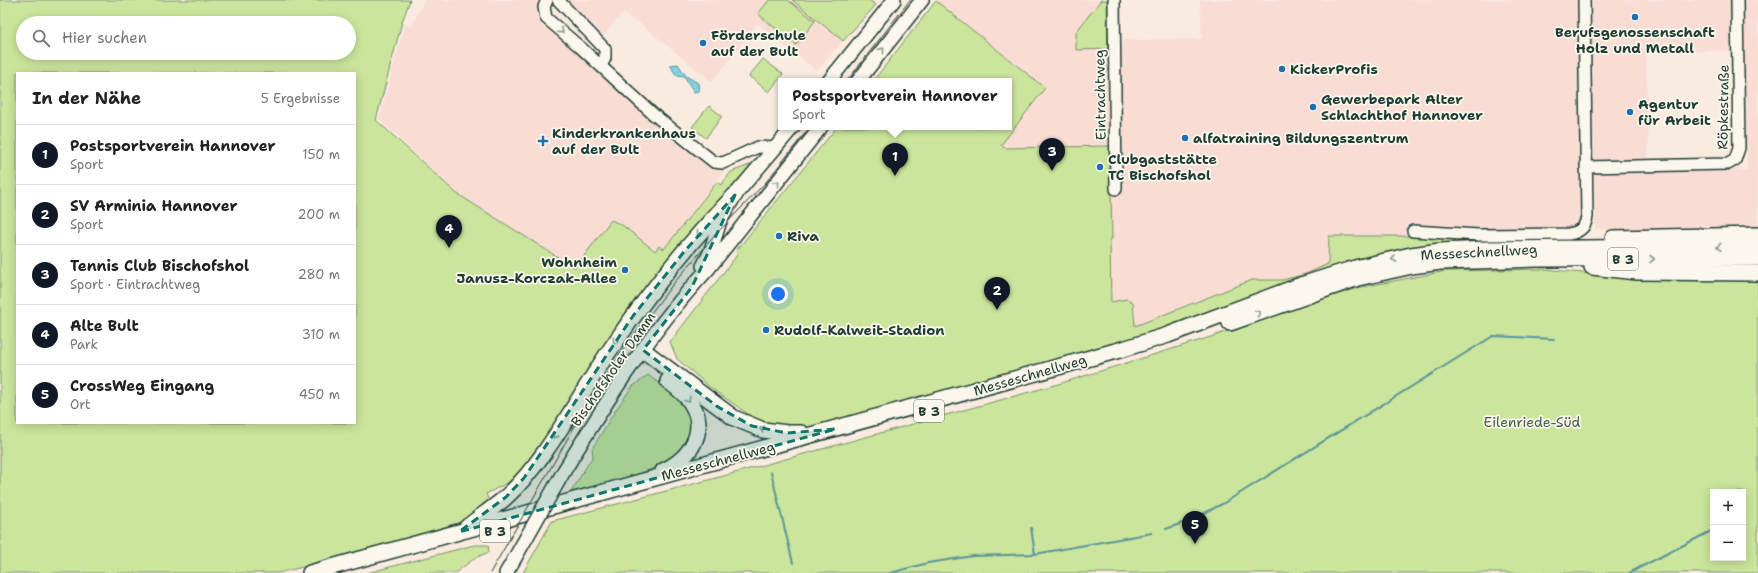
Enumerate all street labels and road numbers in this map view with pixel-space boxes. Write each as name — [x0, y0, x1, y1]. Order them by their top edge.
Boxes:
street label: Eintrachtweg — [1090, 49, 1110, 141]
street label: Röpkestraße — [1713, 64, 1733, 150]
street label: Messeschnellweg — [1420, 240, 1538, 264]
road number: B 3 — [1608, 248, 1638, 270]
street label: Bischofsholer Damm — [567, 308, 659, 430]
street label: Messeschnellweg — [971, 350, 1089, 400]
road number: B 3 — [914, 400, 944, 422]
street label: Messeschnellweg — [659, 437, 777, 485]
road number: B 3 — [480, 520, 510, 542]

